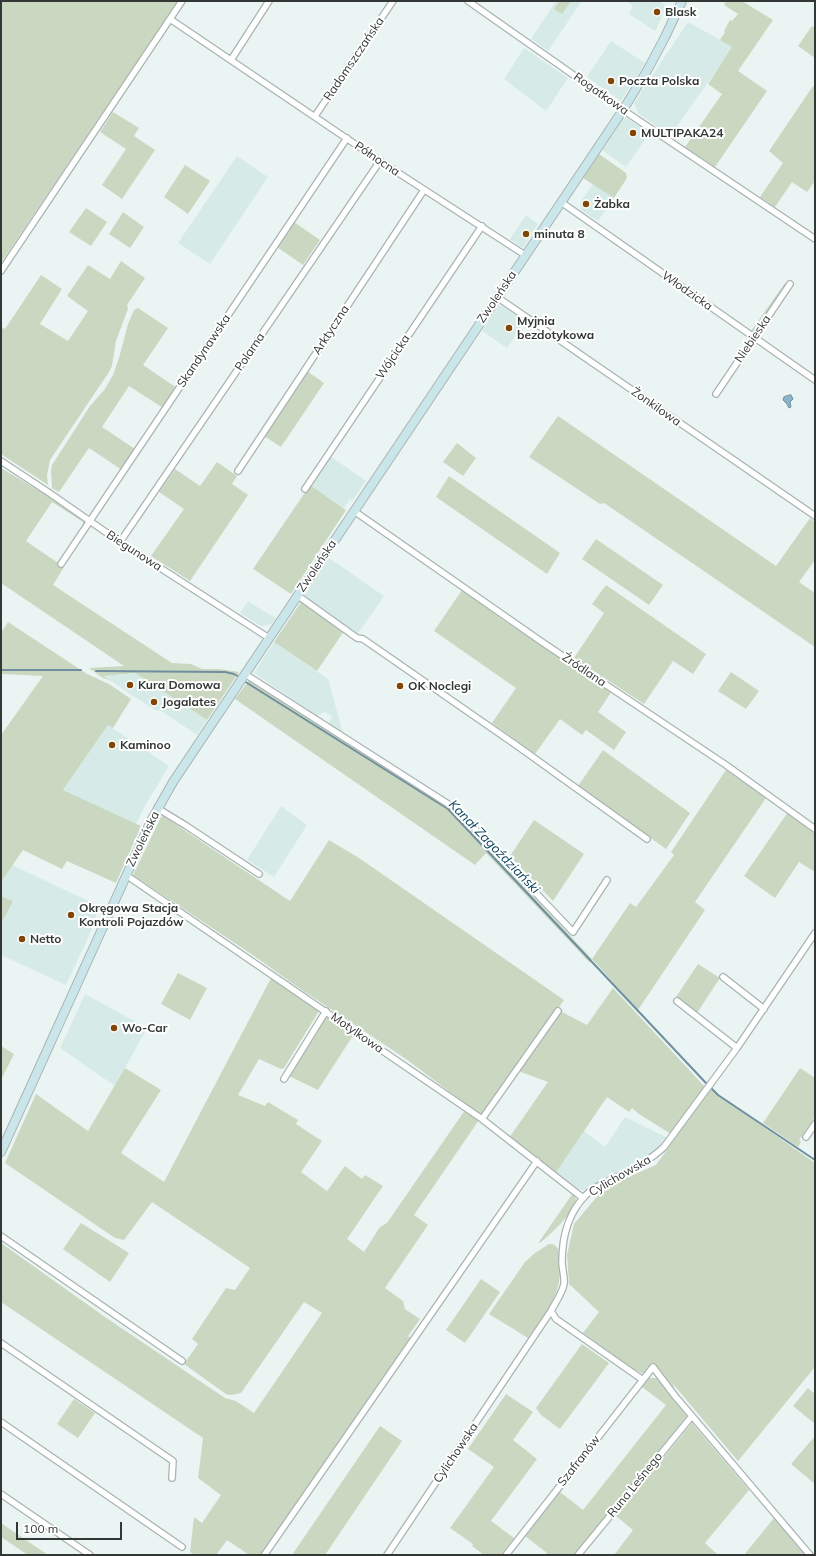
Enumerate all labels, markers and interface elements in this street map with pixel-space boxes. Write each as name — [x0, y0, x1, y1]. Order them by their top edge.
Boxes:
place label: Blask — [665, 5, 696, 19]
marker: Blask — [652, 7, 662, 17]
street label: Radomszczańska — [321, 14, 387, 104]
street label: Rogatkowa — [571, 70, 631, 118]
place label: Poczta Polska — [619, 74, 699, 88]
marker: Poczta Polska — [606, 76, 616, 86]
place label: MULTIPAKA24 — [641, 126, 724, 140]
marker: MULTIPAKA24 — [628, 128, 638, 138]
street label: Północna — [352, 139, 402, 179]
place label: Żabka — [594, 197, 630, 211]
marker: Żabka — [581, 199, 591, 209]
place label: minuta 8 — [534, 227, 585, 241]
marker: minuta 8 — [521, 229, 531, 239]
street label: Zwoleńska — [474, 268, 520, 326]
street label: Włodzicka — [659, 268, 715, 314]
street label: Arktyczna — [310, 303, 352, 357]
street label: Skandynawska — [174, 312, 234, 390]
street label: Niebieska — [732, 313, 774, 365]
place label: Myjnia bezdotykowa — [517, 314, 594, 342]
marker: Myjnia bezdotykowa — [504, 323, 514, 333]
street label: Polarna — [232, 330, 268, 374]
street label: Wójcicka — [373, 332, 413, 382]
street label: Żonkilowa — [629, 385, 683, 429]
street label: Biegunowa — [104, 528, 164, 574]
street label: Zwoleńska — [294, 537, 340, 595]
street label: Źródlana — [559, 650, 609, 690]
place label: Kura Domowa — [138, 678, 220, 692]
place label: OK Noclegi — [408, 679, 471, 693]
marker: Kura Domowa — [125, 680, 135, 690]
marker: OK Noclegi — [395, 681, 405, 691]
place label: Jogalates — [162, 695, 216, 709]
marker: Jogalates — [149, 697, 159, 707]
place label: Kaminoo — [120, 738, 171, 752]
marker: Kaminoo — [107, 740, 117, 750]
water label: Kanał Zagoździański — [445, 797, 543, 897]
street label: Zwoleńska — [123, 809, 163, 869]
place label: Okręgowa Stacja Kontroli Pojazdów — [79, 901, 184, 929]
marker: Okręgowa Stacja Kontroli Pojazdów — [66, 910, 76, 920]
place label: Netto — [30, 932, 61, 946]
marker: Netto — [17, 934, 27, 944]
street label: Motylkowa — [328, 1010, 386, 1056]
place label: Wo-Car — [122, 1021, 167, 1035]
marker: Wo-Car — [109, 1023, 119, 1033]
street label: Cylichowska — [586, 1152, 654, 1200]
street label: Cylichowska — [431, 1420, 481, 1486]
street label: Szafranów — [555, 1433, 603, 1489]
street label: Runa Leśnego — [604, 1450, 666, 1520]
scale bar — [18, 1514, 124, 1540]
text: 100 m — [23, 1521, 58, 1536]

